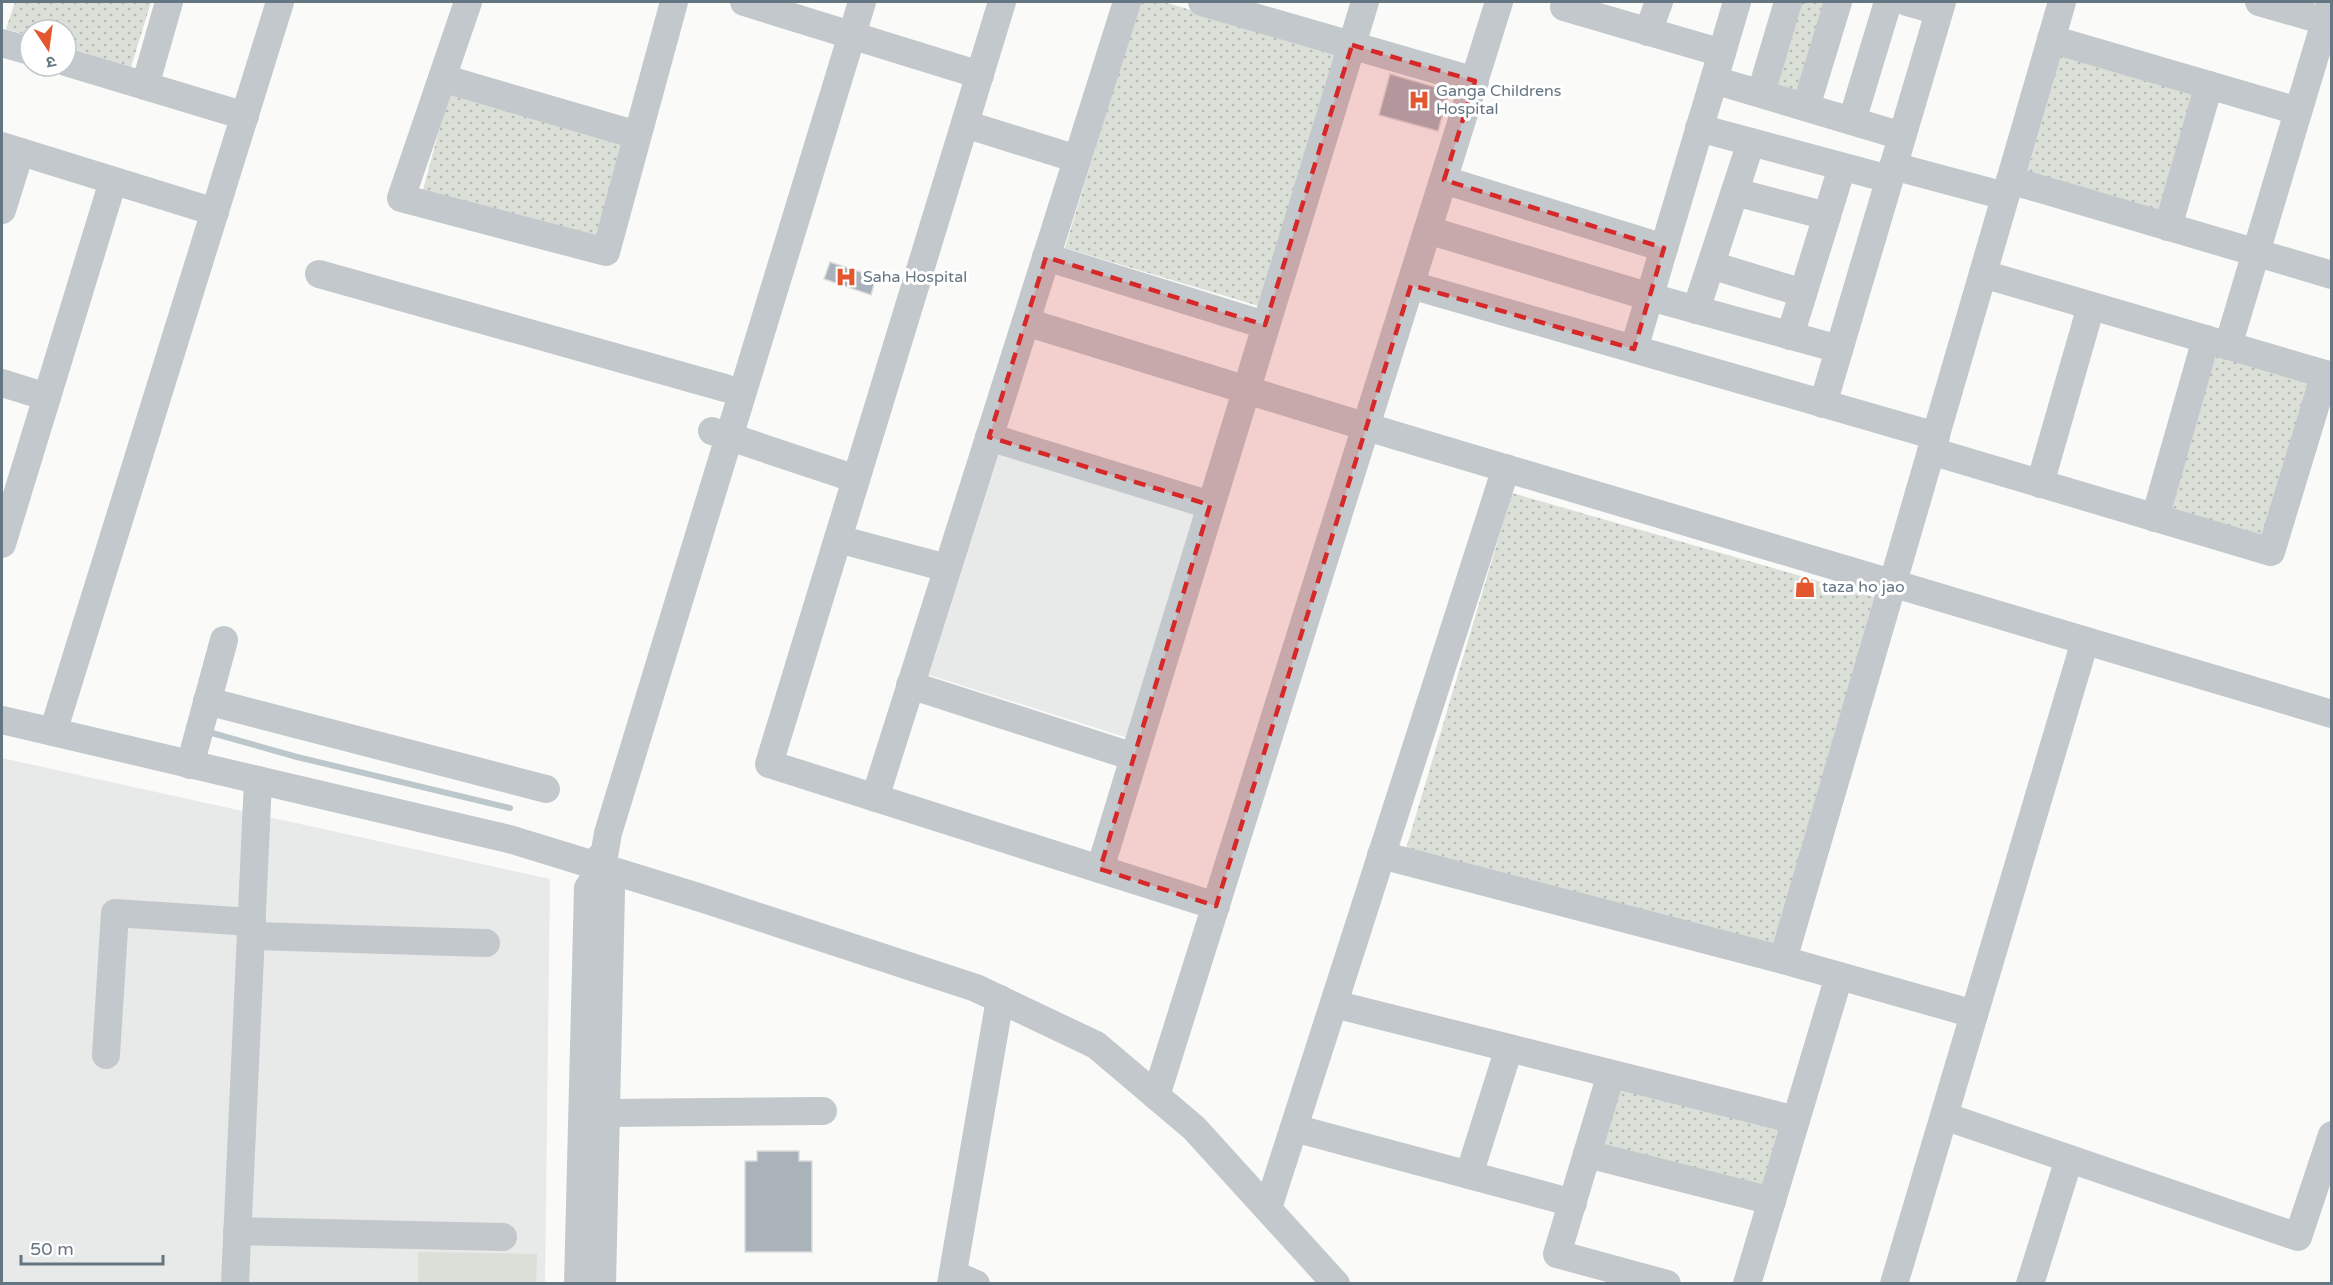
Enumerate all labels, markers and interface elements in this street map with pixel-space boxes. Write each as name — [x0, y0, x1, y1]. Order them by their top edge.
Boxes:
north arrow — [18, 18, 78, 78]
text: उ — [44, 51, 58, 73]
place label: Ganga Childrens Hospital — [1436, 81, 1561, 119]
hospital icon: Ganga Childrens Hospital — [1407, 88, 1431, 112]
hospital icon: Saha Hospital — [834, 265, 858, 289]
place label: Saha Hospital — [863, 267, 967, 287]
shop icon: taza ho jao — [1793, 575, 1817, 599]
place label: taza ho jao — [1822, 577, 1905, 597]
scale bar — [21, 1228, 164, 1266]
text: 50 m — [30, 1238, 74, 1260]

